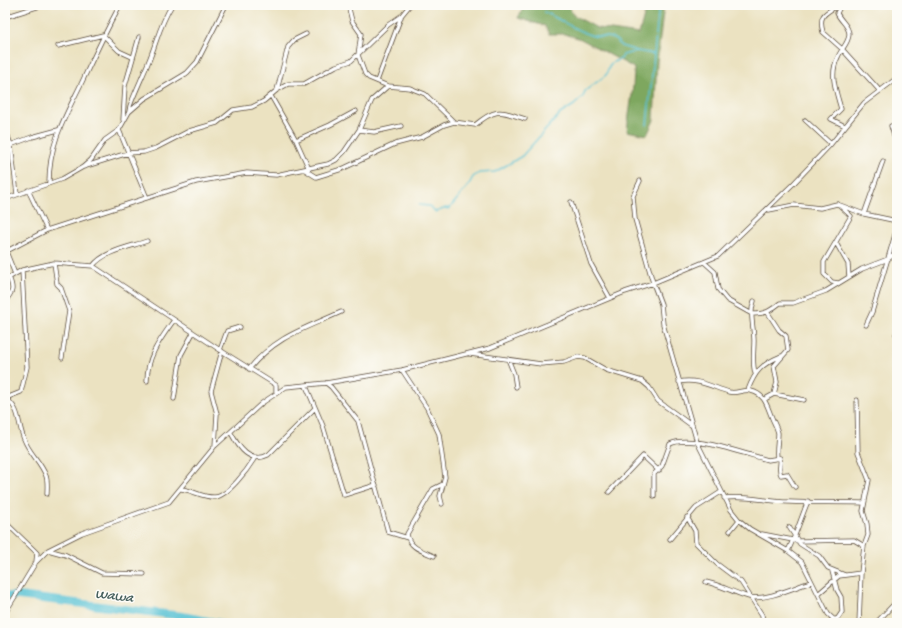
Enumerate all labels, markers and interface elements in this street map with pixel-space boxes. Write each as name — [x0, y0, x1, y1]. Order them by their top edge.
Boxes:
water label: Wawa — [94, 586, 135, 608]

